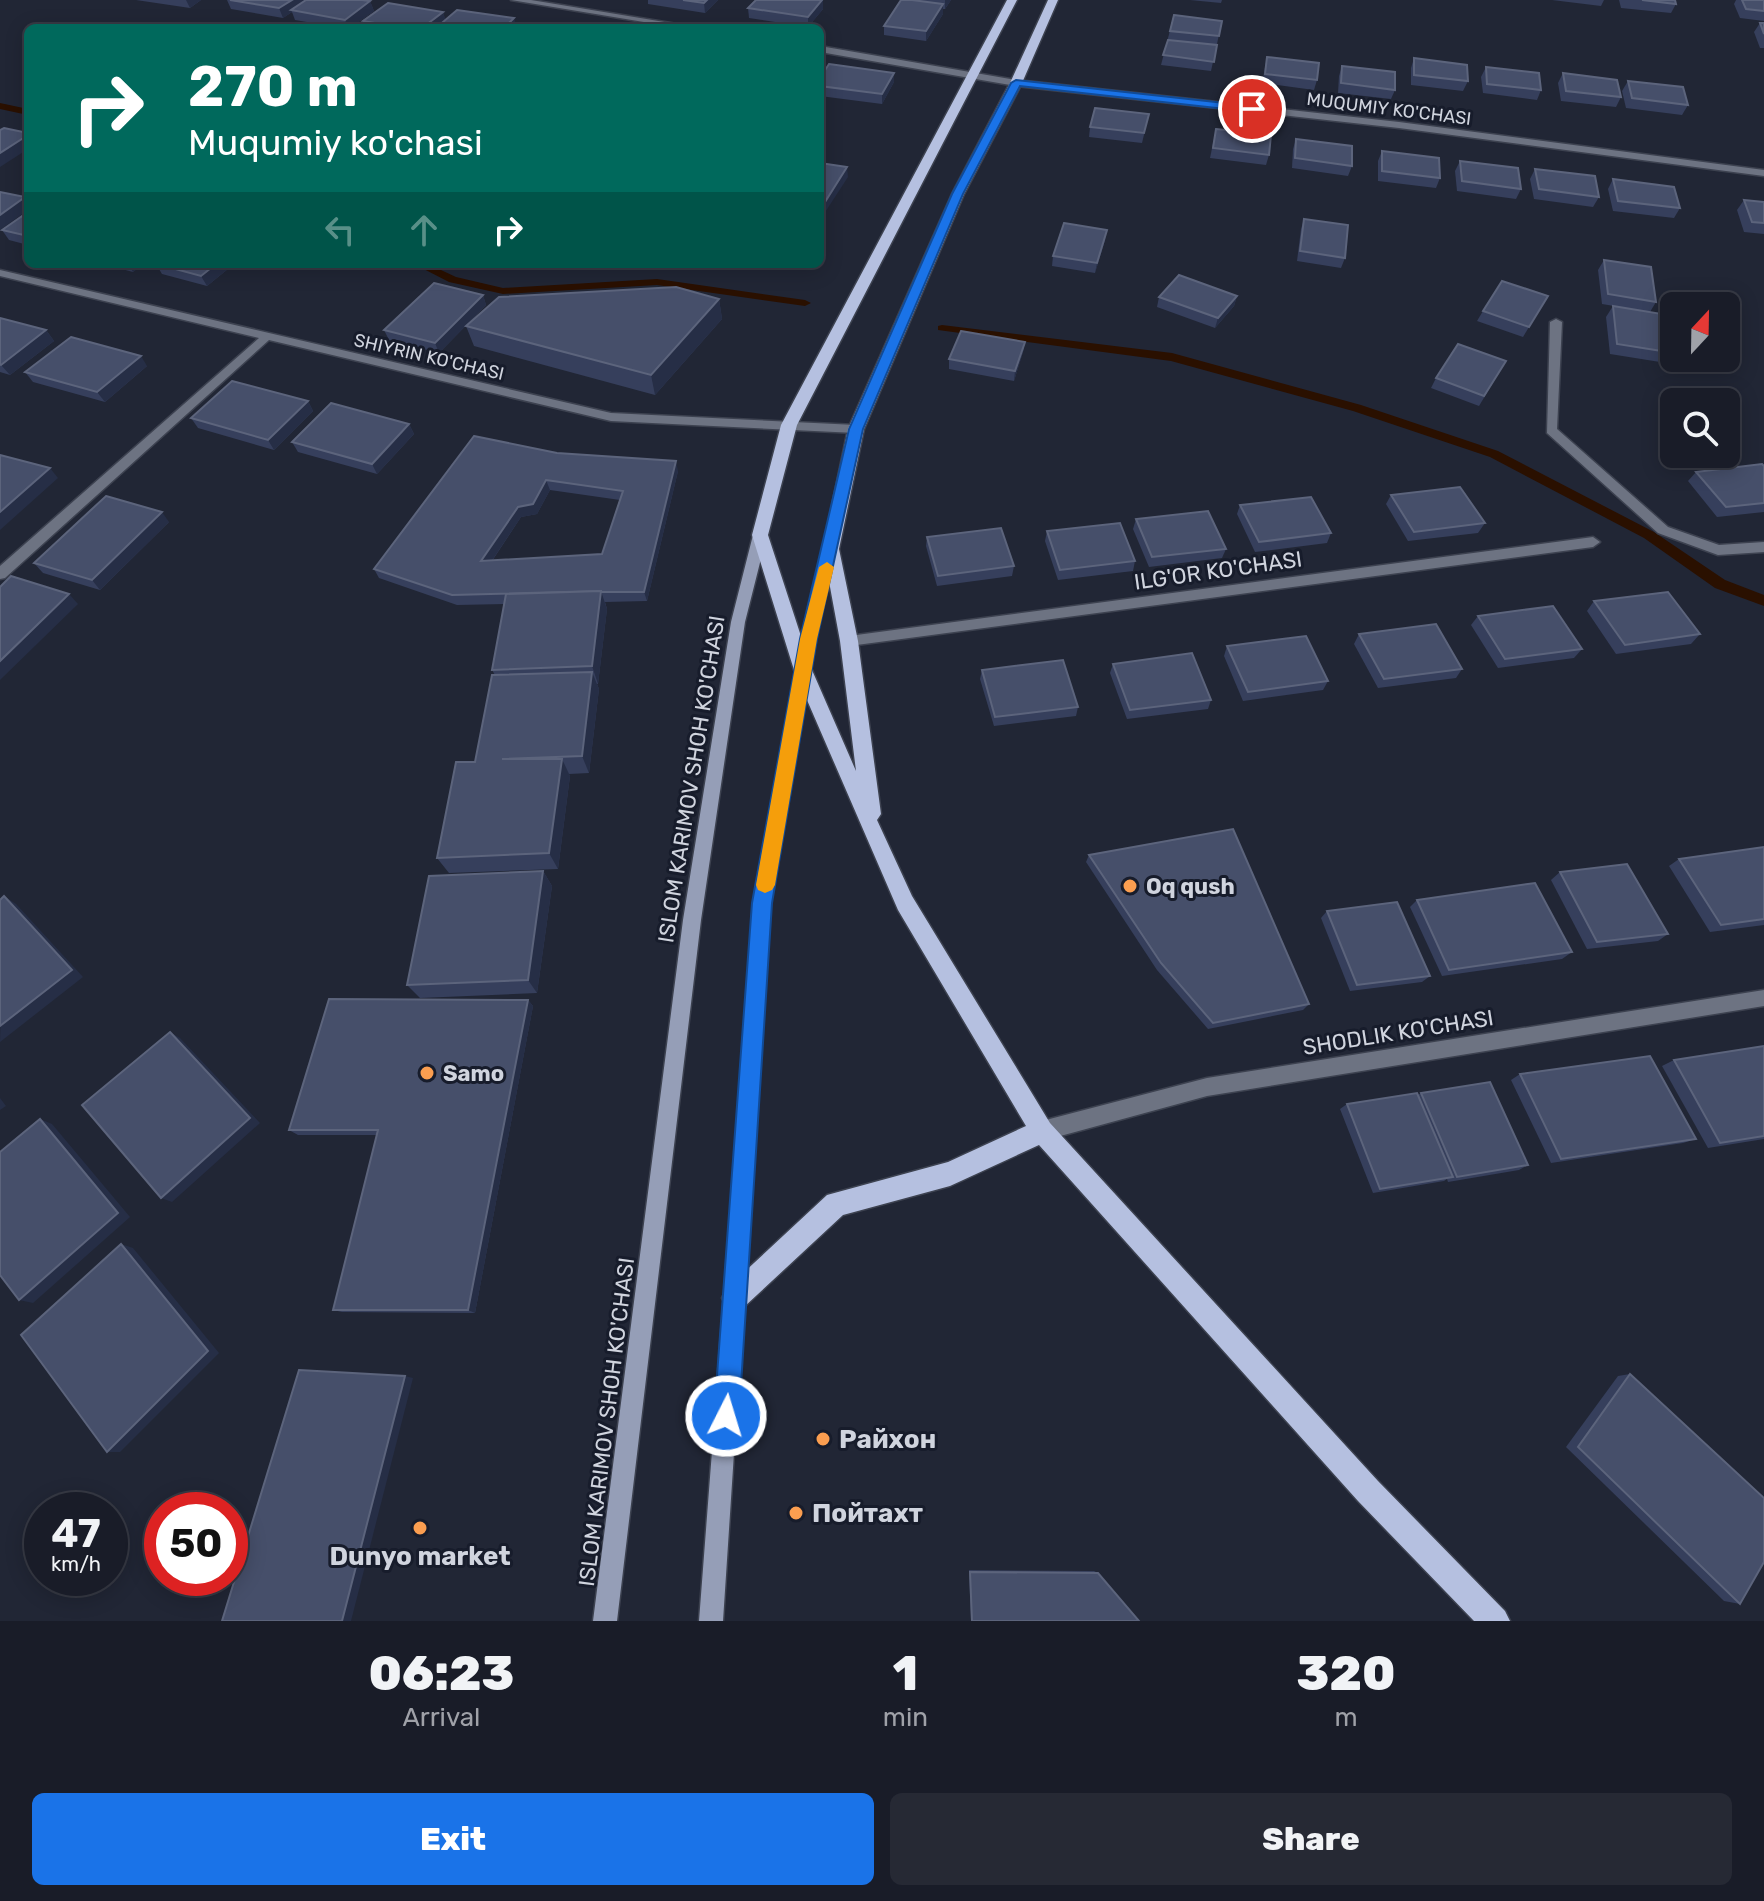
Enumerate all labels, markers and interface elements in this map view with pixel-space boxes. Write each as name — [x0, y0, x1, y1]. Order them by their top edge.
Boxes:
text: 270 m — [188, 54, 358, 120]
icon: right — [56, 56, 160, 160]
pin — [1218, 75, 1286, 143]
icon: arrive — [1230, 87, 1274, 131]
street label: MUQUMIY KO'CHASI — [1306, 88, 1472, 130]
text: Muqumiy ko'chasi — [188, 121, 483, 164]
icon: left — [318, 208, 362, 252]
icon: ahead — [402, 208, 446, 252]
icon: right — [486, 208, 530, 252]
north arrow — [1660, 292, 1740, 372]
map controls — [1660, 292, 1740, 468]
street label: SHIYRIN KO'CHASI — [352, 329, 506, 385]
button: search — [1660, 388, 1740, 468]
street label: ILG'OR KO'CHASI — [1132, 545, 1304, 596]
street label: ISLOM KARIMOV SHOH KO'CHASI — [652, 613, 731, 945]
place label: Oq qush — [1146, 873, 1235, 900]
marker: Oq qush — [1121, 877, 1139, 895]
street label: SHODLIK KO'CHASI — [1301, 1004, 1495, 1061]
place label: Samo — [443, 1060, 504, 1087]
marker: Samo — [418, 1064, 436, 1082]
street label: ISLOM KARIMOV SHOH KO'CHASI — [573, 1256, 640, 1588]
position arrow — [684, 1374, 768, 1458]
place label: Райхон — [839, 1424, 936, 1455]
marker: Райхон — [814, 1430, 832, 1448]
speed limit sign: 50 — [144, 1492, 248, 1596]
place label: Пойтахт — [812, 1498, 923, 1529]
marker: Пойтахт — [787, 1504, 805, 1522]
text: 47 — [51, 1510, 101, 1557]
marker: Dunyo market — [411, 1519, 429, 1537]
place label: Dunyo market — [329, 1541, 511, 1572]
text: km/h — [51, 1552, 101, 1576]
text: 06:23 — [369, 1645, 514, 1702]
text: 1 — [893, 1645, 918, 1702]
text: 320 — [1297, 1645, 1395, 1702]
text: Arrival — [402, 1702, 480, 1733]
text: min — [883, 1702, 928, 1733]
text: m — [1334, 1702, 1358, 1733]
button: Exit — [32, 1793, 874, 1885]
button: Share — [890, 1793, 1732, 1885]

